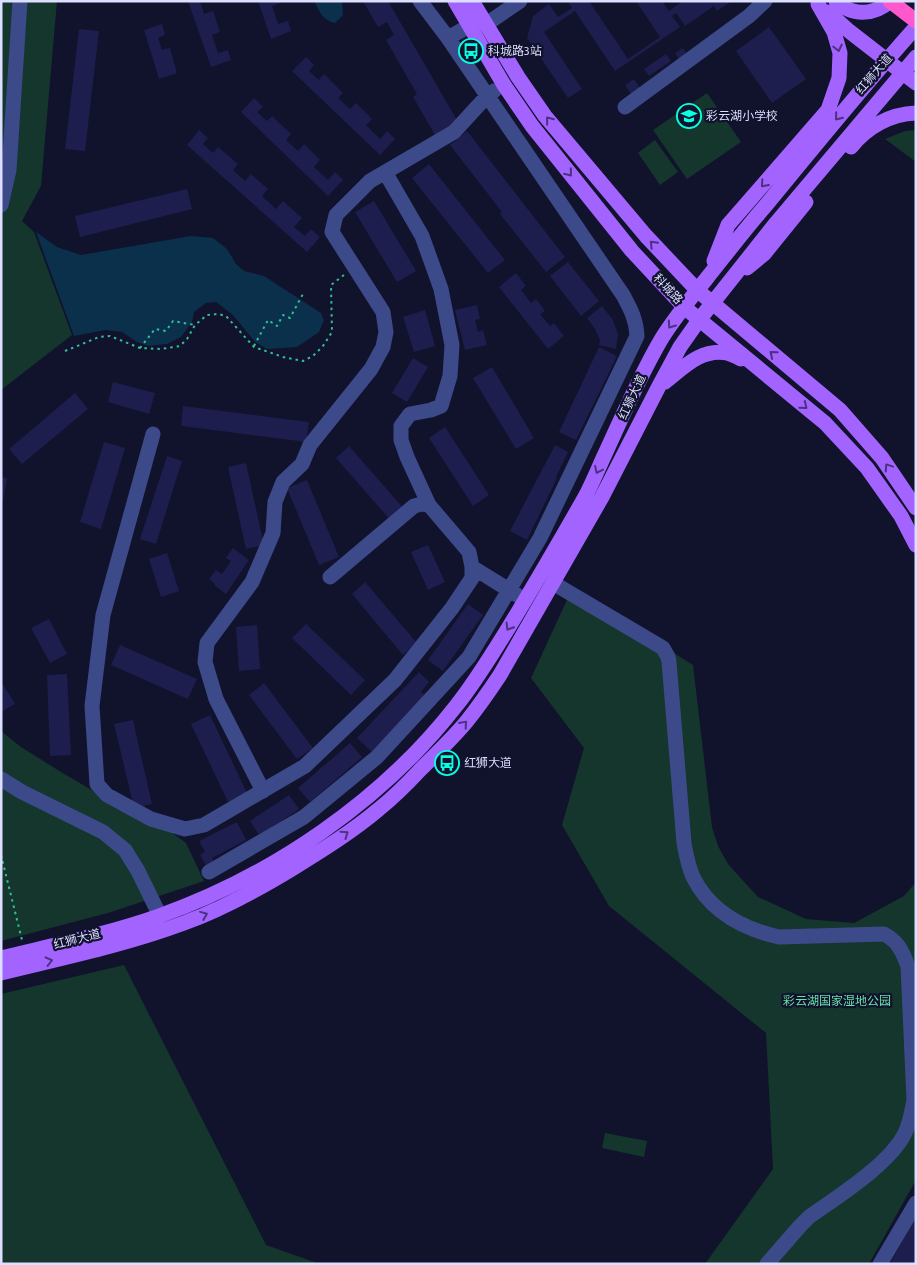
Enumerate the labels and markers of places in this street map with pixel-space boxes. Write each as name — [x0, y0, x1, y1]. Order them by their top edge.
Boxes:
bus stop icon: 科城路3站 — [458, 38, 484, 64]
place label: 科城路3站 — [488, 44, 542, 58]
school or university icon: 彩云湖小学校 — [676, 103, 702, 129]
place label: 彩云湖小学校 — [706, 109, 778, 123]
bus stop icon: 红狮大道 — [434, 750, 460, 776]
place label: 红狮大道 — [464, 756, 512, 770]

